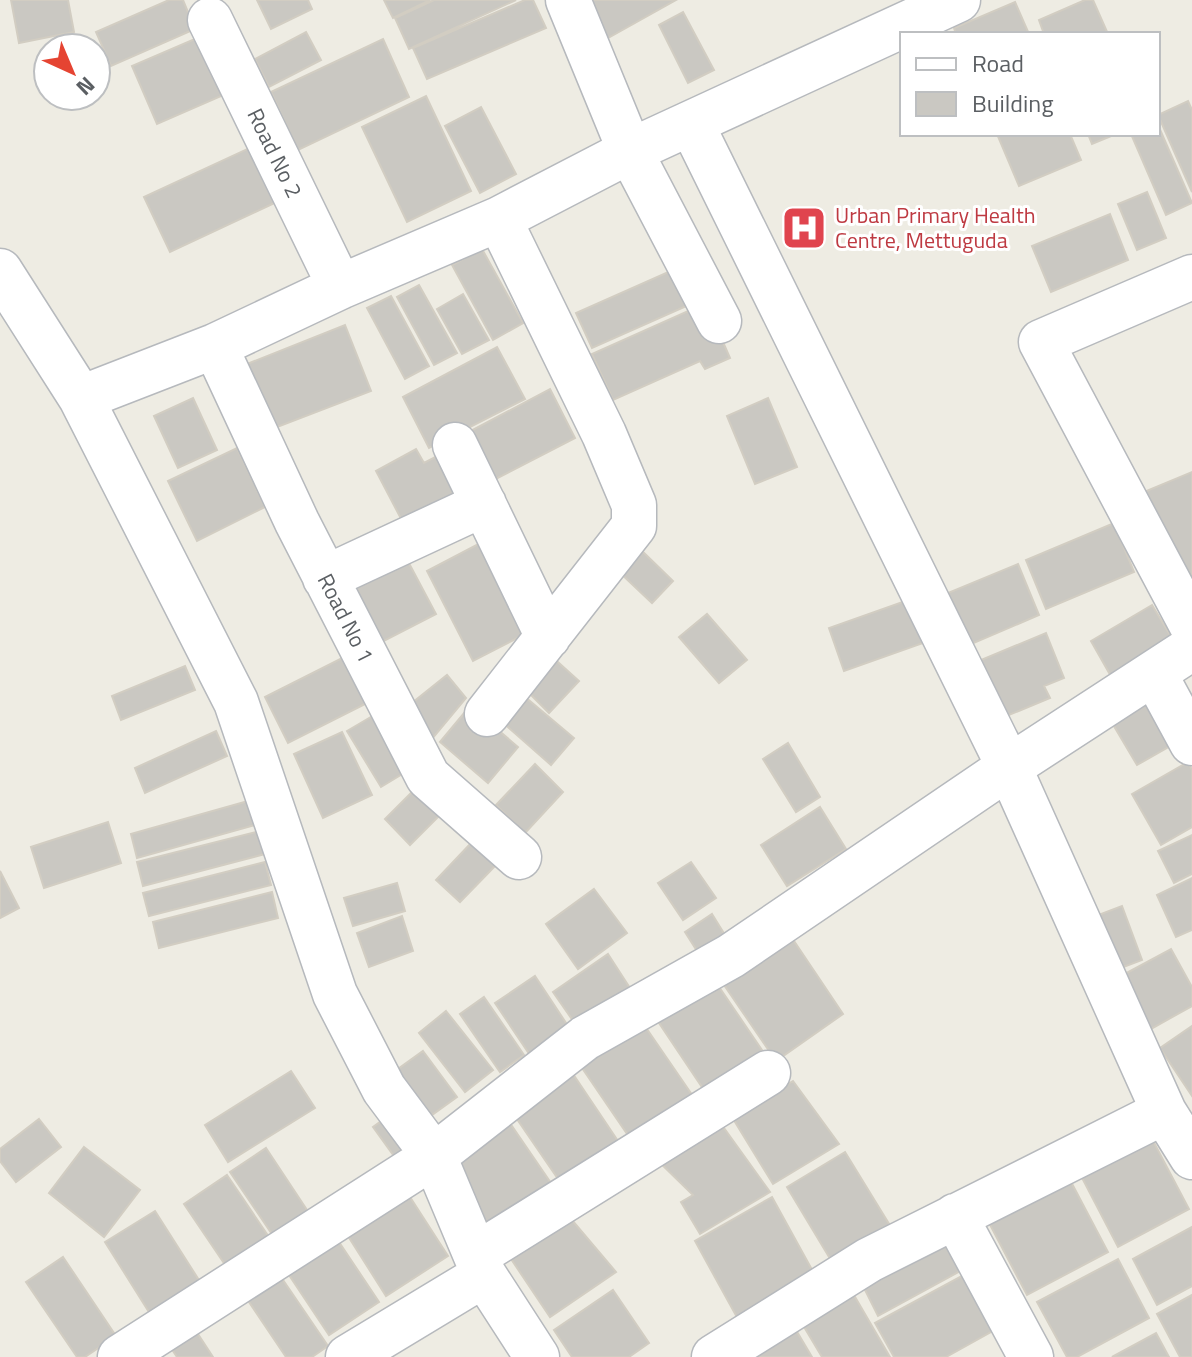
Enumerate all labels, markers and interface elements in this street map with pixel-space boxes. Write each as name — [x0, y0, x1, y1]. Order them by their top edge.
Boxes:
north arrow — [32, 32, 112, 112]
legend — [900, 32, 1160, 136]
text: Road — [972, 45, 1024, 81]
text: N — [69, 69, 103, 104]
text: Building — [972, 85, 1054, 121]
street label: Road No 2 — [239, 102, 311, 204]
place label: Urban Primary Health Centre, Mettuguda — [835, 198, 1036, 257]
hospital icon: Urban Primary Health Centre, Mettuguda — [780, 204, 828, 252]
street label: Road No 1 — [309, 568, 383, 668]

